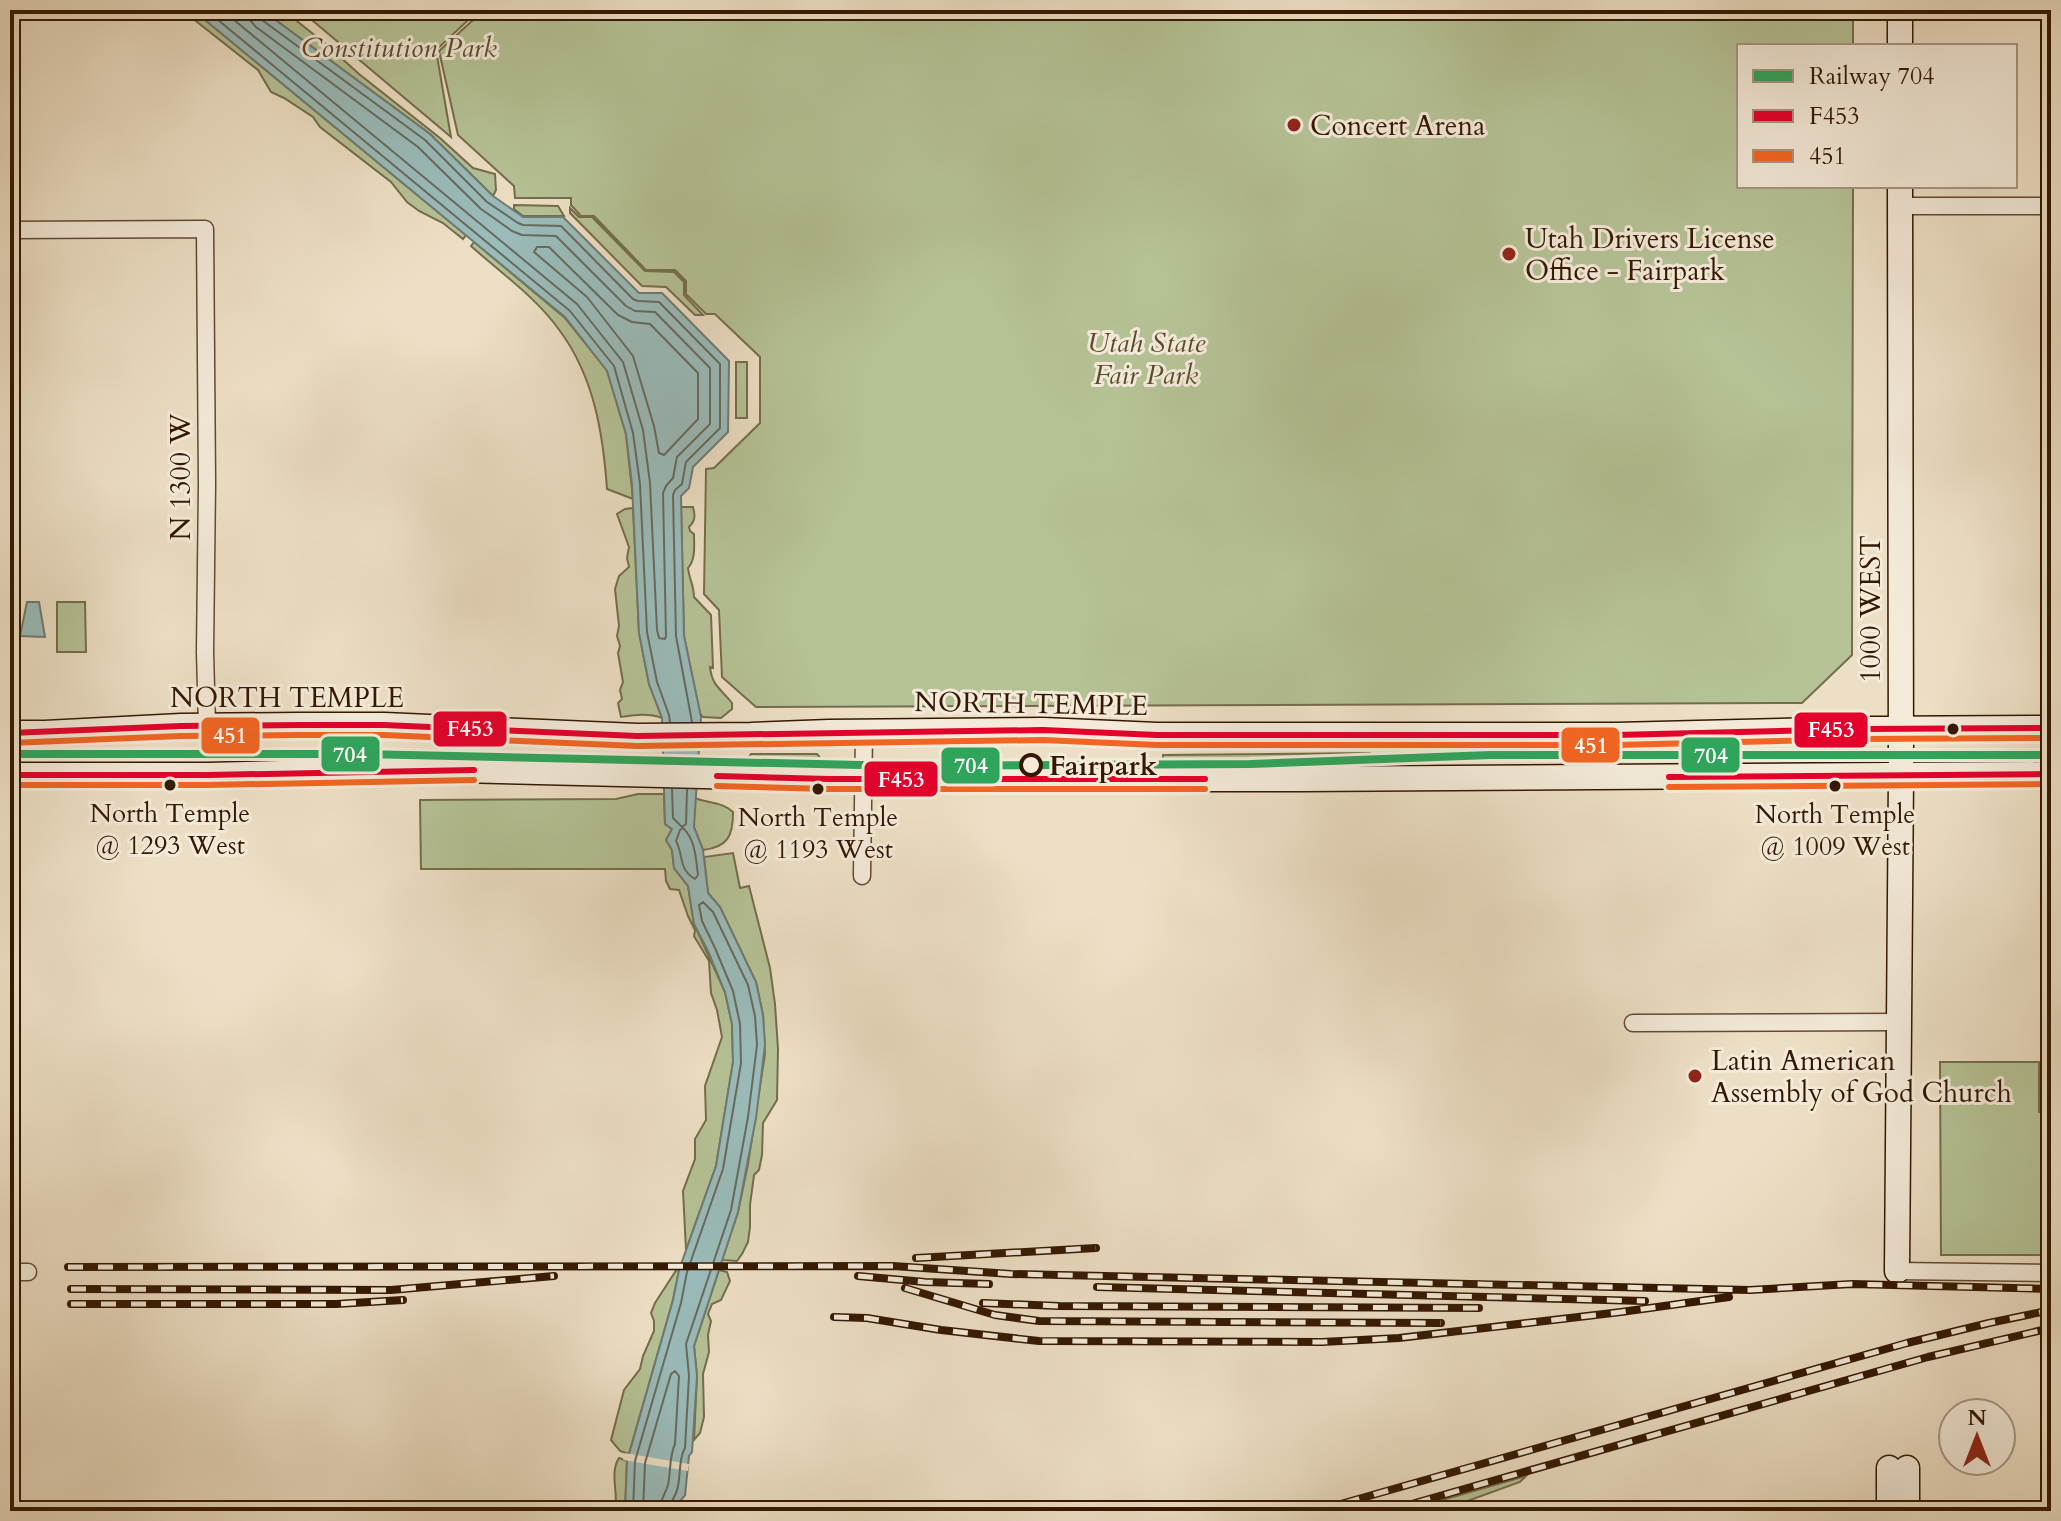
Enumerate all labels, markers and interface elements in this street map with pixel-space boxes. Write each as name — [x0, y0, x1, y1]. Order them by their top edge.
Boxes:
park label: Constitution Park — [301, 29, 497, 67]
legend — [1737, 44, 2017, 188]
text: Railway 704 — [1809, 60, 1934, 93]
text: F453 — [1809, 100, 1860, 133]
place label: Concert Arena — [1310, 107, 1485, 145]
marker: Concert Arena — [1285, 116, 1303, 134]
text: 451 — [1809, 140, 1846, 173]
place label: Utah Drivers License Office - Fairpark — [1525, 220, 1775, 290]
marker: Utah Drivers License Office - Fairpark — [1500, 245, 1518, 263]
park label: Utah State Fair Park — [1087, 324, 1205, 394]
street label: N 1300 W — [162, 413, 200, 541]
street label: 1000 WEST — [1852, 535, 1890, 683]
street label: NORTH TEMPLE — [170, 679, 404, 717]
street label: NORTH TEMPLE — [914, 683, 1148, 725]
line badge: F453 — [432, 710, 508, 748]
line badge: F453 — [1793, 711, 1869, 749]
text: F453 — [447, 714, 493, 744]
text: F453 — [1808, 715, 1854, 745]
line badge: 451 — [200, 716, 261, 755]
text: 451 — [213, 721, 247, 751]
unlabelled marker — [1945, 721, 1961, 737]
line badge: 451 — [1560, 726, 1621, 764]
text: 451 — [1574, 731, 1608, 761]
line badge: 704 — [320, 735, 381, 773]
line badge: 704 — [1680, 736, 1741, 774]
text: 704 — [333, 740, 367, 770]
text: 704 — [1694, 741, 1728, 771]
line badge: 704 — [940, 746, 1001, 785]
place label: Fairpark — [1049, 747, 1158, 785]
text: 704 — [954, 751, 988, 781]
marker: Fairpark — [1020, 754, 1042, 776]
line badge: F453 — [863, 760, 939, 798]
text: F453 — [878, 765, 924, 795]
marker: North Temple @ 1293 West — [162, 777, 178, 793]
marker: North Temple @ 1009 West — [1827, 778, 1843, 794]
marker: North Temple @ 1193 West — [810, 781, 826, 797]
place label: North Temple @ 1293 West — [90, 796, 250, 863]
place label: North Temple @ 1009 West — [1755, 797, 1915, 864]
place label: North Temple @ 1193 West — [738, 800, 898, 867]
place label: Latin American Assembly of God Church — [1711, 1042, 2012, 1112]
marker: Latin American Assembly of God Church — [1686, 1067, 1704, 1085]
north arrow — [1937, 1397, 2017, 1477]
text: N — [1967, 1403, 1987, 1433]

